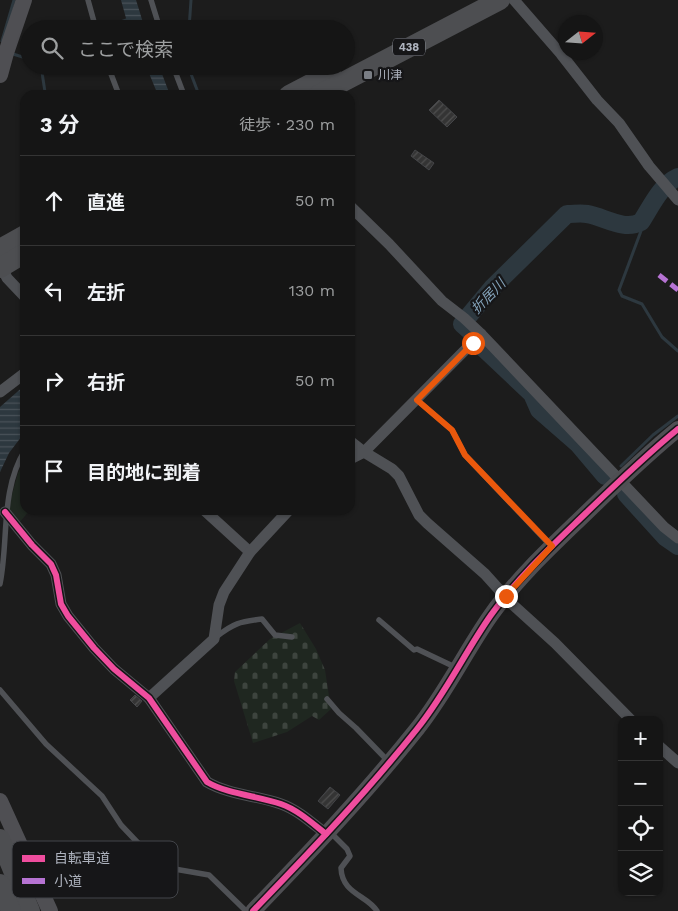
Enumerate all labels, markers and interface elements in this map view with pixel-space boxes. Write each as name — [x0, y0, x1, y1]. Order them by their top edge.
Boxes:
north arrow — [558, 15, 603, 60]
search box — [20, 20, 355, 75]
icon: search — [38, 34, 66, 62]
text: ここで検索 — [78, 38, 173, 61]
road number: 438 — [393, 38, 425, 56]
place label: 川津 — [378, 68, 402, 82]
marker: 川津 — [362, 69, 374, 81]
text: 3 分 — [40, 112, 79, 137]
text: 徒歩 · 230 m — [239, 115, 335, 134]
icon: ahead — [40, 187, 68, 215]
text: 直進 — [87, 191, 125, 214]
text: 50 m — [295, 191, 335, 210]
water label: 折居川 — [468, 274, 510, 317]
icon: left — [40, 277, 68, 305]
text: 左折 — [87, 281, 125, 304]
text: 130 m — [289, 281, 335, 300]
route start — [462, 332, 485, 355]
icon: right — [40, 367, 68, 395]
text: 右折 — [87, 371, 125, 394]
text: 50 m — [295, 371, 335, 390]
icon: arrive — [40, 457, 68, 485]
text: 目的地に到着 — [87, 461, 201, 484]
route end — [495, 585, 518, 608]
map controls — [618, 716, 663, 896]
button: + — [618, 716, 663, 761]
button: − — [618, 761, 663, 806]
button: locate — [618, 806, 663, 851]
legend — [12, 841, 178, 898]
text: 自転車道 — [54, 850, 110, 866]
button: layers — [618, 851, 663, 896]
text: 小道 — [54, 873, 82, 889]

